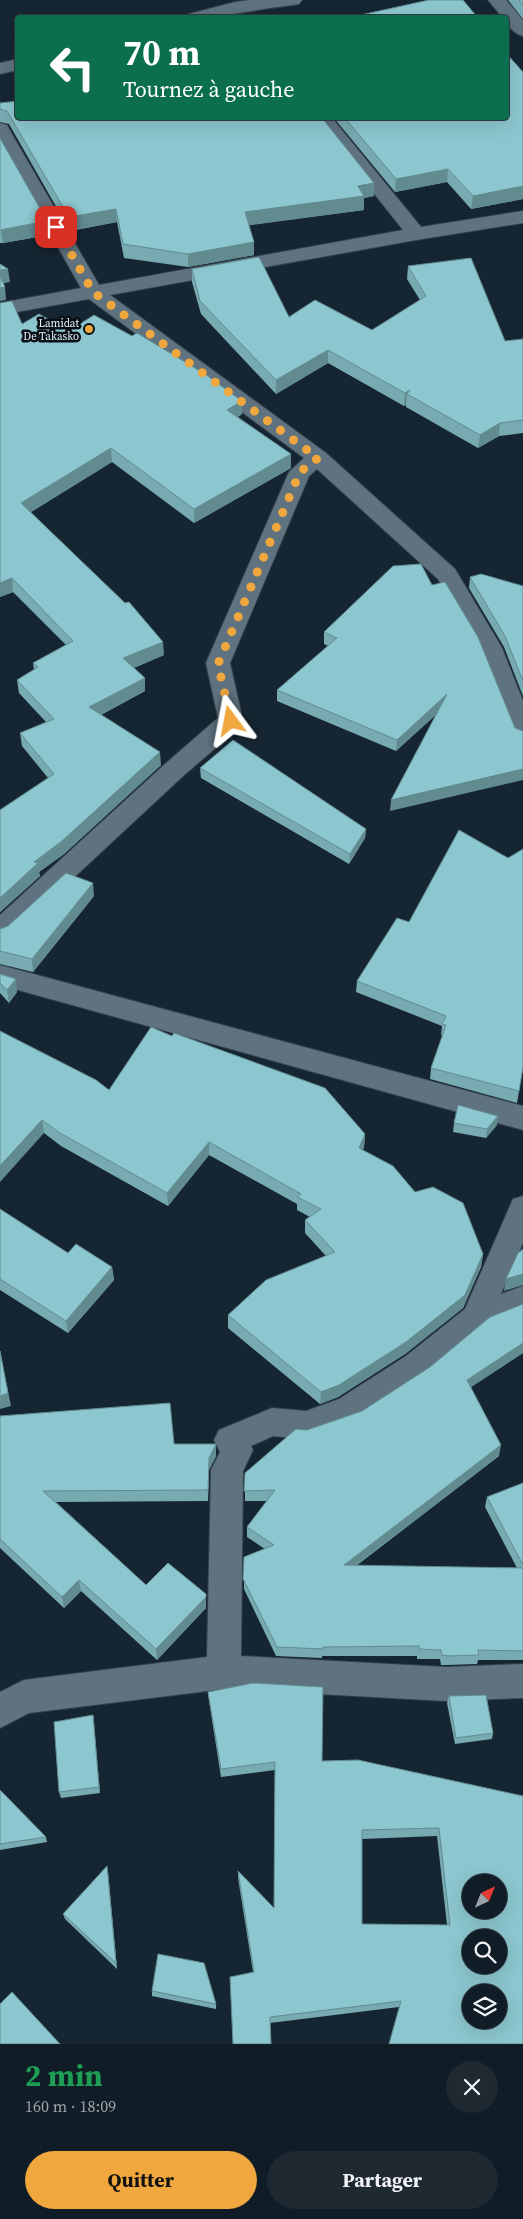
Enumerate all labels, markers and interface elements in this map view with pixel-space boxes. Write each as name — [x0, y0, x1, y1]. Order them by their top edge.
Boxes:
text: 70 m — [123, 29, 200, 77]
icon: left — [40, 35, 105, 100]
text: Tournez à gauche — [123, 74, 294, 104]
pin — [35, 206, 77, 248]
icon: arrive — [42, 213, 70, 241]
place label: Lamidat De Takasko — [23, 316, 79, 344]
marker: Lamidat De Takasko — [83, 323, 95, 335]
position arrow — [204, 694, 256, 746]
north arrow — [462, 1874, 508, 1919]
map controls — [462, 1874, 507, 2029]
button: search — [462, 1929, 507, 1974]
button: layers — [462, 1984, 507, 2029]
text: 2 min — [25, 2055, 103, 2096]
button: close — [446, 2061, 498, 2113]
text: 160 m · 18:09 — [25, 2095, 116, 2117]
button: Quitter — [25, 2151, 257, 2209]
button: Partager — [267, 2151, 498, 2209]

